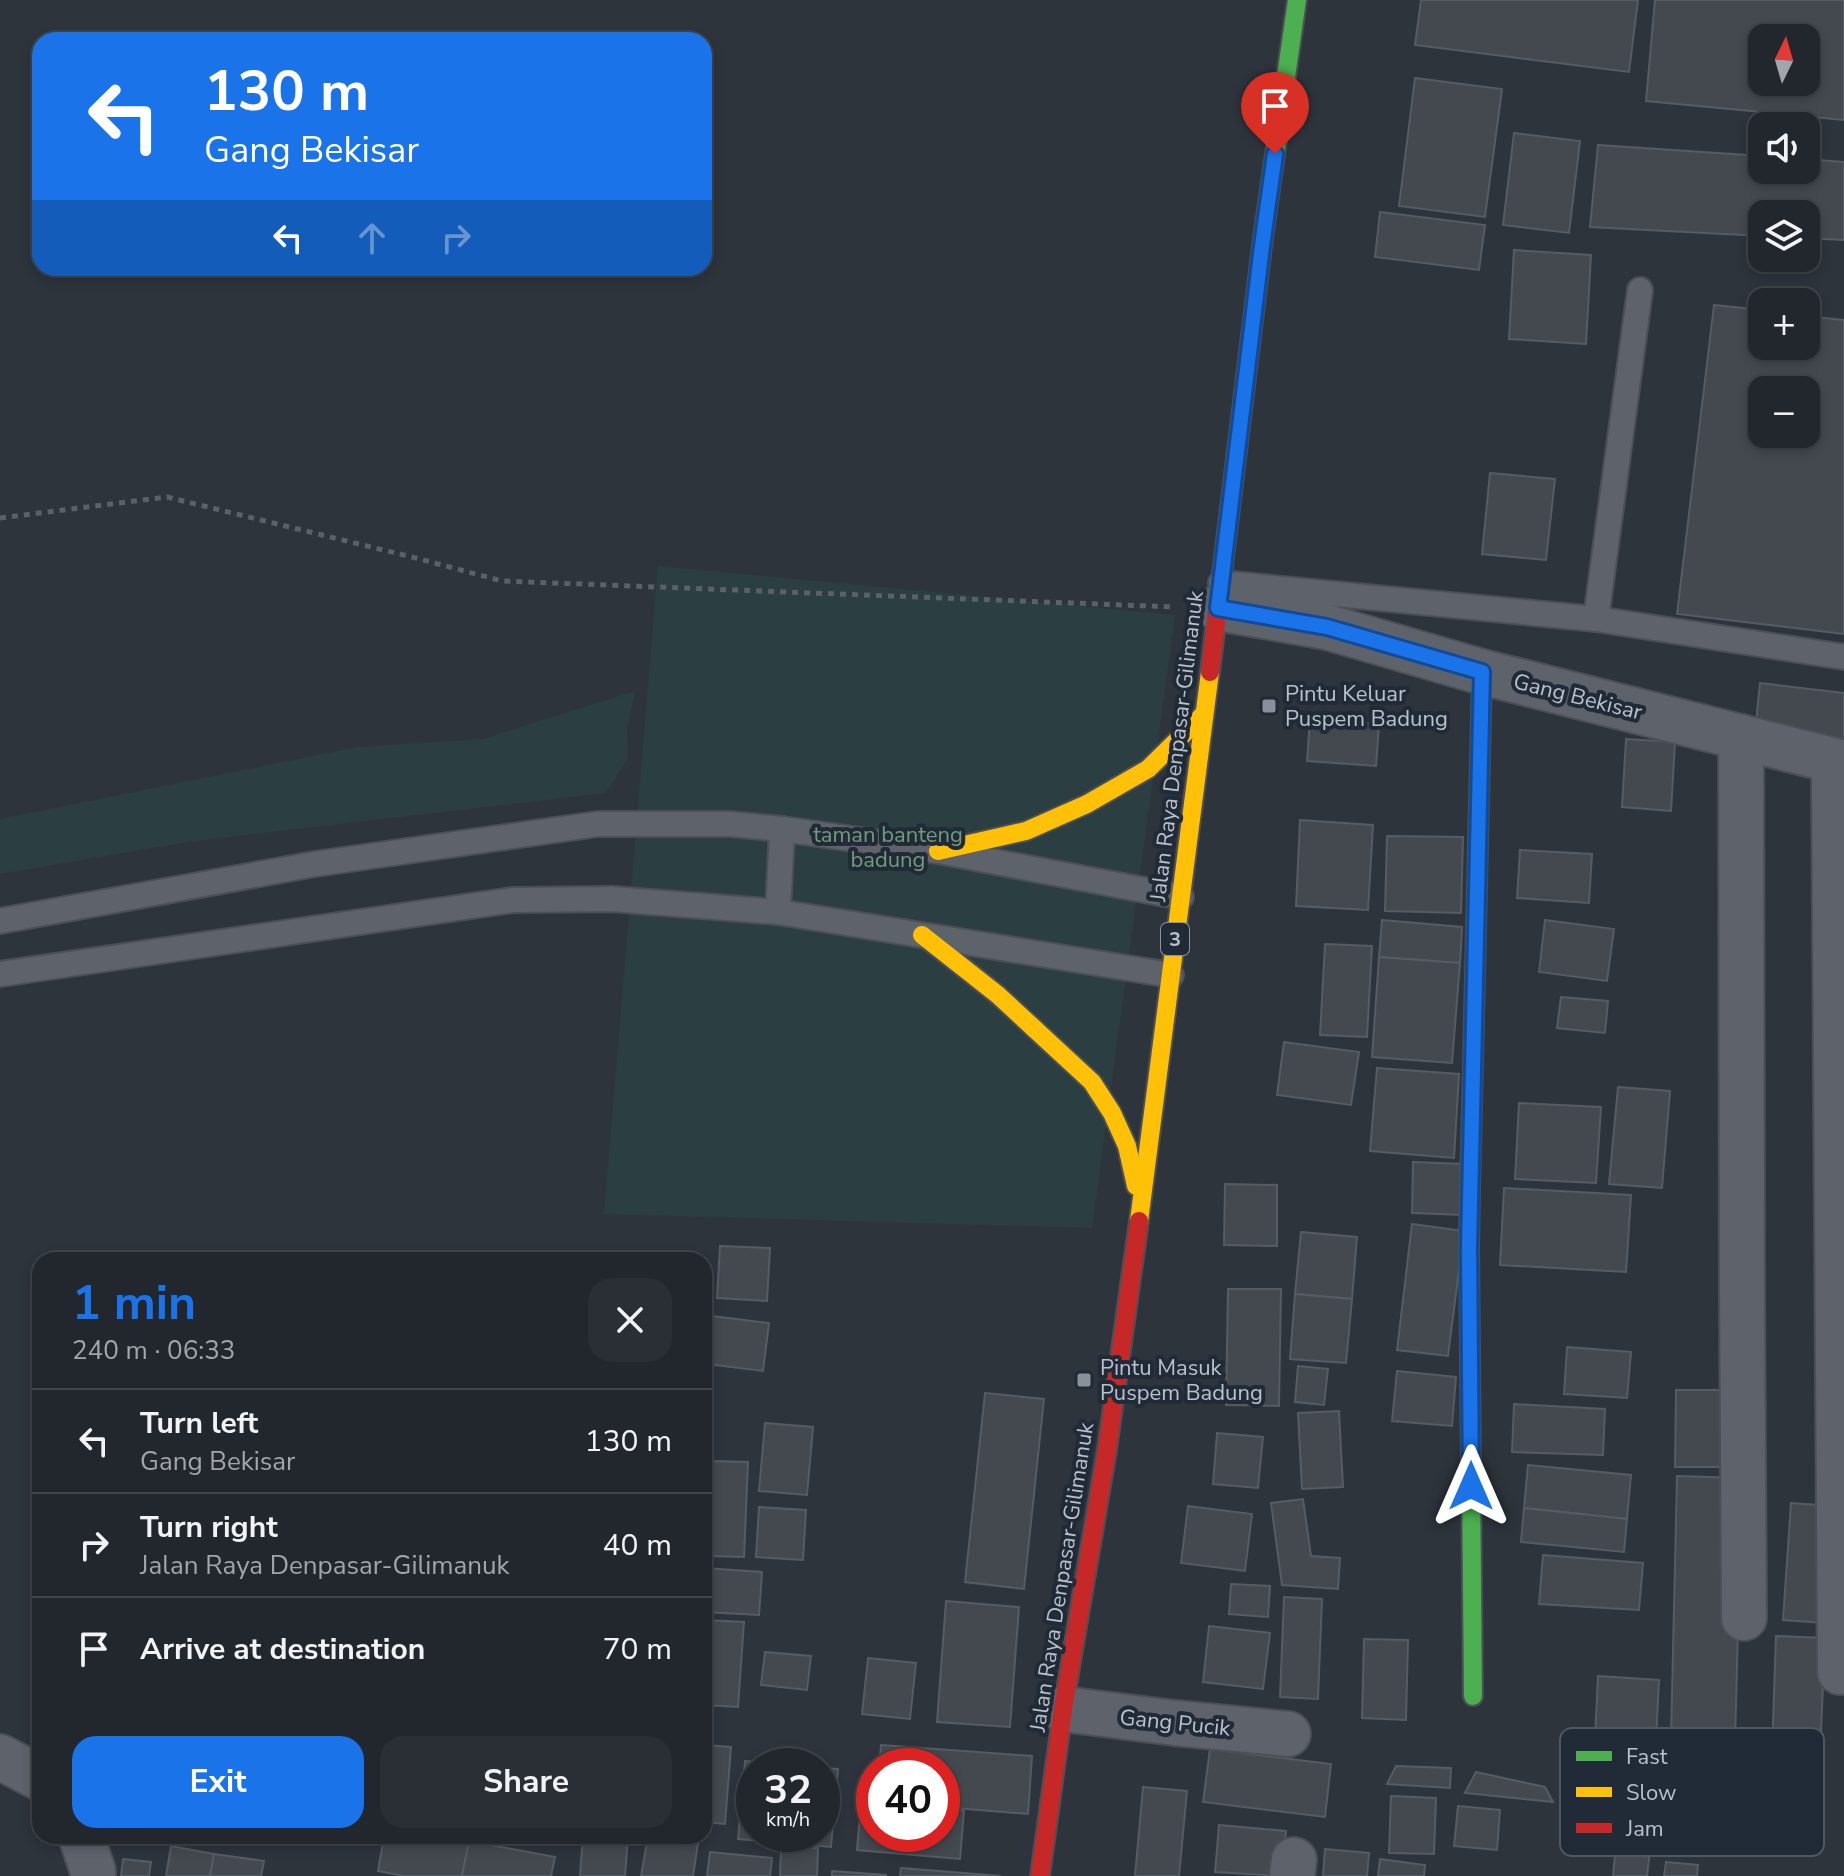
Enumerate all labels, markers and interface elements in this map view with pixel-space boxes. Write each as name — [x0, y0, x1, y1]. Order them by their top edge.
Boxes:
north arrow — [1748, 24, 1820, 96]
map controls — [1748, 24, 1820, 448]
text: 130 m — [204, 53, 369, 130]
icon: left — [72, 64, 176, 168]
pin — [1241, 72, 1309, 154]
icon: arrive — [1253, 84, 1297, 128]
button: sound — [1748, 112, 1820, 184]
text: Gang Bekisar — [204, 126, 419, 175]
button: layers — [1748, 200, 1820, 272]
icon: left — [266, 216, 310, 260]
icon: ahead — [350, 216, 394, 260]
icon: right — [434, 216, 478, 260]
button: + — [1748, 288, 1820, 360]
button: − — [1748, 376, 1820, 448]
street label: Jalan Raya Denpasar-Gilimanuk — [1143, 588, 1211, 904]
street label: Gang Bekisar — [1510, 667, 1645, 727]
place label: Pintu Keluar Puspem Badung — [1285, 679, 1448, 734]
marker: Pintu Keluar Puspem Badung — [1260, 697, 1278, 715]
park label: taman banteng badung — [813, 820, 963, 875]
road number: 3 — [1161, 923, 1189, 955]
text: 1 min — [72, 1270, 196, 1336]
button: close — [588, 1278, 672, 1362]
text: 240 m · 06:33 — [72, 1333, 235, 1368]
place label: Pintu Masuk Puspem Badung — [1100, 1353, 1263, 1408]
marker: Pintu Masuk Puspem Badung — [1075, 1371, 1093, 1389]
text: Turn left — [140, 1403, 258, 1444]
icon: left — [72, 1419, 116, 1463]
street label: Jalan Raya Denpasar-Gilimanuk — [1023, 1419, 1101, 1735]
text: 130 m — [585, 1421, 672, 1462]
text: Gang Bekisar — [140, 1444, 295, 1479]
position arrow — [1429, 1444, 1513, 1528]
text: Turn right — [140, 1507, 278, 1548]
icon: right — [72, 1523, 116, 1567]
text: 40 m — [603, 1525, 672, 1566]
text: Jalan Raya Denpasar-Gilimanuk — [140, 1548, 510, 1583]
icon: arrive — [72, 1627, 116, 1671]
text: Arrive at destination — [140, 1629, 425, 1670]
text: 70 m — [603, 1629, 672, 1670]
street label: Gang Pucik — [1118, 1702, 1233, 1744]
legend — [1560, 1728, 1824, 1856]
button: Exit — [72, 1736, 364, 1828]
button: Share — [380, 1736, 672, 1828]
text: Fast — [1626, 1742, 1668, 1772]
speed limit sign: 40 — [856, 1748, 960, 1852]
text: 32 — [764, 1763, 812, 1817]
text: Slow — [1626, 1778, 1677, 1808]
text: km/h — [766, 1806, 810, 1833]
text: Jam — [1625, 1814, 1664, 1844]

